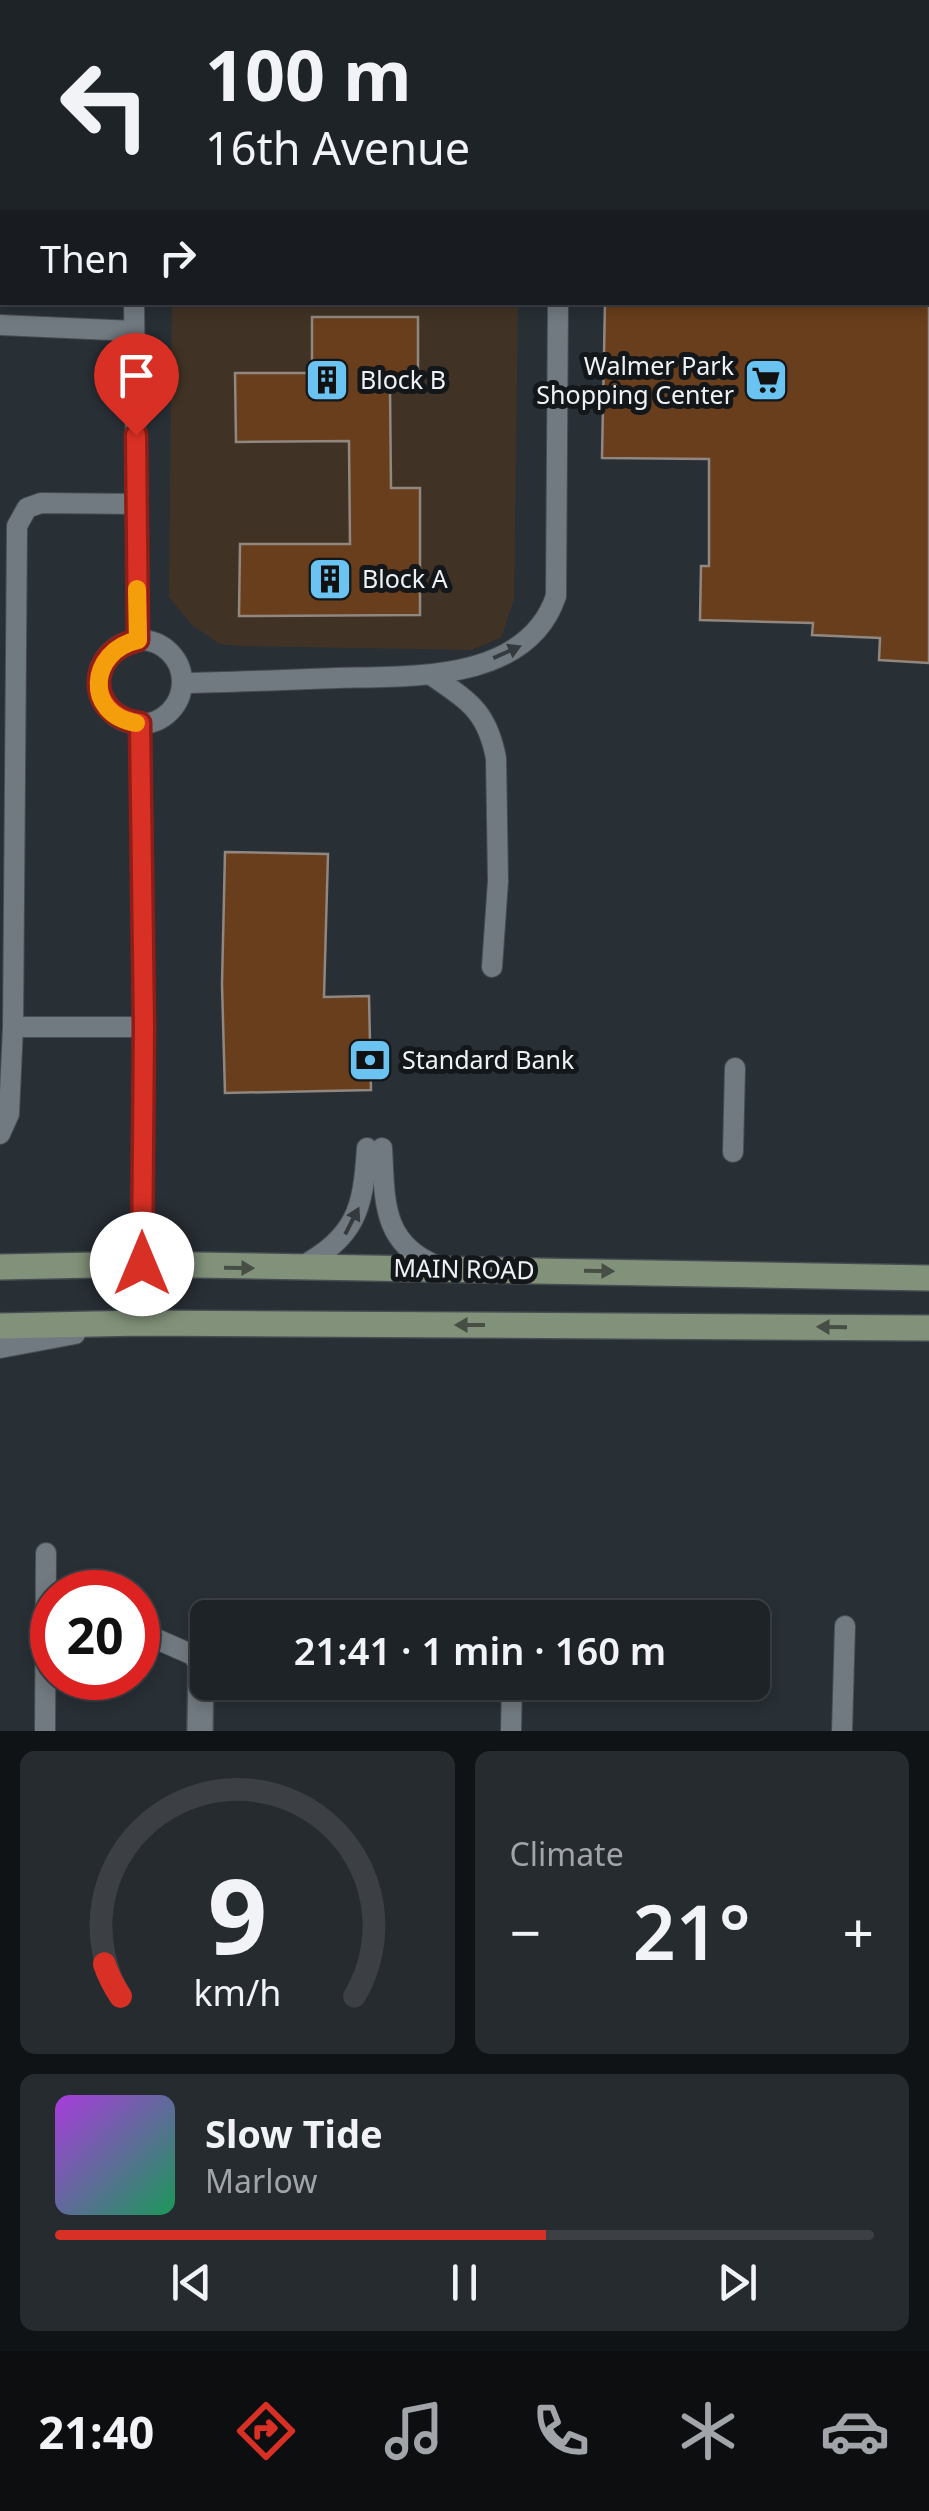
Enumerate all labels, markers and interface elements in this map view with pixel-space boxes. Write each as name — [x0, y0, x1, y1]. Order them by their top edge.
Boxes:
text: 100 m — [205, 26, 412, 122]
icon: left — [40, 40, 170, 170]
text: 16th Avenue — [205, 117, 470, 178]
icon: right — [150, 230, 205, 285]
text: Then — [40, 232, 130, 284]
pin — [94, 333, 179, 436]
icon: arrive — [109, 348, 164, 403]
place label: Walmer Park Shopping Center — [536, 348, 735, 411]
building icon: Block B — [304, 357, 350, 403]
supermarket icon: Walmer Park Shopping Center — [743, 357, 789, 403]
place label: Block B — [360, 362, 446, 396]
building icon: Block A — [307, 556, 353, 602]
place label: Block A — [362, 561, 448, 595]
one-way arrow — [493, 643, 522, 660]
bank icon: Standard Bank — [347, 1037, 393, 1083]
place label: Standard Bank — [402, 1042, 575, 1076]
one-way arrow — [344, 1206, 361, 1235]
position arrow — [90, 1212, 194, 1316]
street label: MAIN ROAD — [393, 1250, 535, 1286]
one-way arrow — [223, 1260, 255, 1276]
one-way arrow — [583, 1264, 615, 1280]
one-way arrow — [454, 1317, 486, 1333]
one-way arrow — [815, 1319, 847, 1335]
speed limit sign: 20 — [30, 1570, 160, 1700]
text: 21:41 · 1 min · 160 m — [294, 1624, 666, 1676]
text: Climate — [510, 1832, 624, 1875]
text: 9 — [208, 1843, 267, 1984]
text: 21° — [633, 1880, 751, 1982]
text: − — [510, 1894, 541, 1969]
text: + — [843, 1894, 874, 1969]
text: km/h — [193, 1968, 281, 2016]
text: Slow Tide — [205, 2107, 383, 2159]
text: Marlow — [205, 2159, 317, 2202]
icon: previous — [164, 2255, 219, 2310]
icon: pause — [437, 2255, 492, 2310]
icon: next — [710, 2255, 765, 2310]
icon: directions — [231, 2396, 301, 2466]
icon: music — [379, 2396, 449, 2466]
icon: phone — [526, 2396, 596, 2466]
icon: climate — [673, 2396, 743, 2466]
icon: car — [820, 2396, 890, 2466]
text: 21:40 — [39, 2401, 154, 2462]

